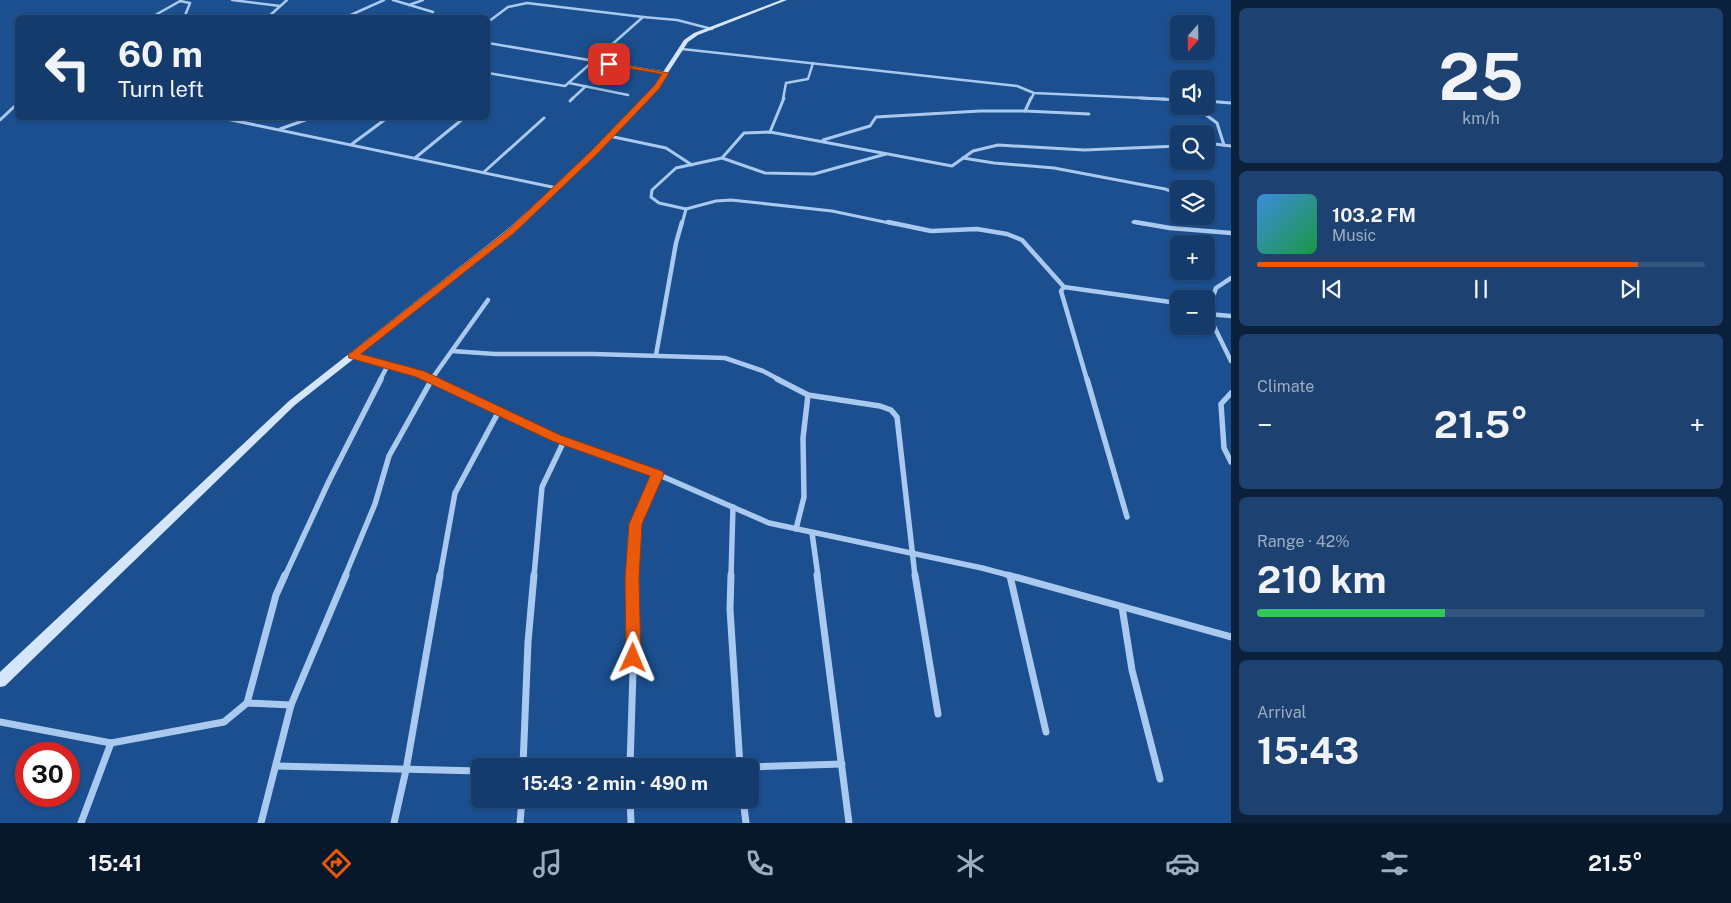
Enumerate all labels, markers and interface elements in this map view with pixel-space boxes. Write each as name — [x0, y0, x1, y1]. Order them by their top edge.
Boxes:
north arrow — [1170, 15, 1215, 60]
map controls — [1170, 15, 1215, 335]
text: 60 m — [118, 34, 203, 75]
icon: left — [35, 35, 100, 100]
text: 25 — [1438, 38, 1524, 115]
pin — [588, 43, 630, 85]
icon: arrive — [595, 50, 623, 78]
button: sound — [1170, 70, 1215, 115]
text: Turn left — [118, 76, 204, 102]
text: km/h — [1462, 109, 1500, 128]
button: search — [1170, 125, 1215, 170]
button: layers — [1170, 180, 1215, 225]
text: 103.2 FM — [1332, 204, 1416, 226]
text: Music — [1332, 226, 1376, 245]
button: + — [1170, 235, 1215, 280]
icon: previous — [1318, 275, 1346, 303]
icon: pause — [1467, 275, 1495, 303]
icon: next — [1616, 275, 1644, 303]
button: − — [1170, 290, 1215, 335]
text: Climate — [1257, 377, 1314, 396]
text: 21.5° — [1434, 402, 1528, 447]
text: − — [1257, 408, 1273, 441]
text: + — [1689, 408, 1705, 441]
text: Range · 42% — [1257, 532, 1350, 551]
text: 210 km — [1257, 557, 1387, 602]
position arrow — [606, 631, 658, 683]
text: Arrival — [1257, 703, 1306, 722]
text: 15:43 — [1257, 728, 1359, 773]
speed limit sign: 30 — [15, 742, 80, 807]
text: 15:43 · 2 min · 490 m — [522, 772, 708, 794]
icon: directions — [319, 846, 354, 881]
icon: music — [530, 846, 565, 881]
icon: phone — [742, 846, 777, 881]
icon: climate — [953, 846, 988, 881]
icon: car — [1165, 846, 1200, 881]
icon: filters — [1377, 846, 1412, 881]
text: 15:41 — [88, 850, 142, 876]
text: 21.5° — [1588, 850, 1643, 876]

